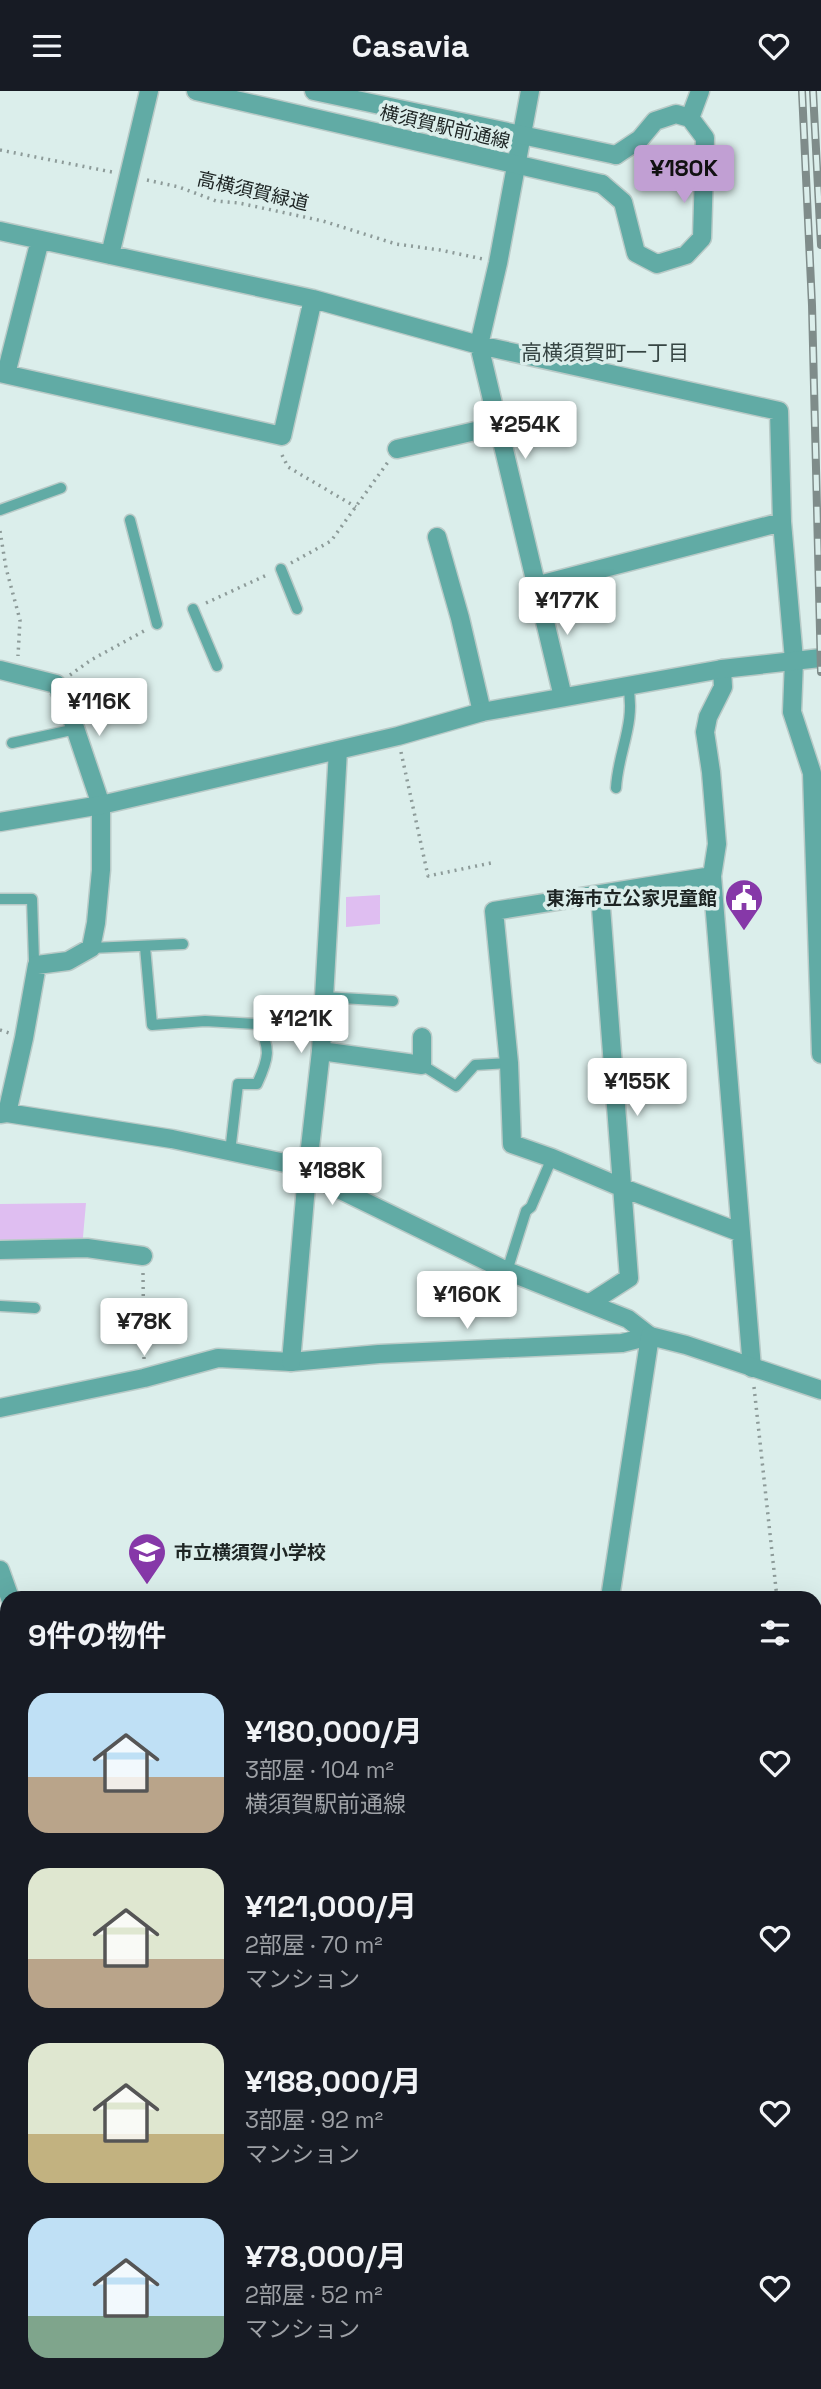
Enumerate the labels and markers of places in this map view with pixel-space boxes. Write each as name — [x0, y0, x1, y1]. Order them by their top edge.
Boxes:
pin: ¥180K — [635, 145, 733, 205]
pin: ¥254K — [476, 401, 574, 461]
pin: ¥177K — [518, 577, 616, 637]
pin: ¥116K — [50, 679, 148, 738]
public building icon: 東海市立公家児童館 — [723, 877, 765, 932]
place label: 東海市立公家児童館 — [546, 886, 717, 911]
pin: ¥121K — [252, 995, 350, 1055]
pin: ¥155K — [588, 1059, 686, 1118]
pin: ¥188K — [283, 1147, 381, 1207]
pin: ¥160K — [418, 1271, 516, 1331]
pin: ¥78K — [103, 1299, 185, 1358]
school or university icon: 市立横須賀小学校 — [126, 1531, 168, 1586]
place label: 市立横須賀小学校 — [174, 1540, 326, 1565]

